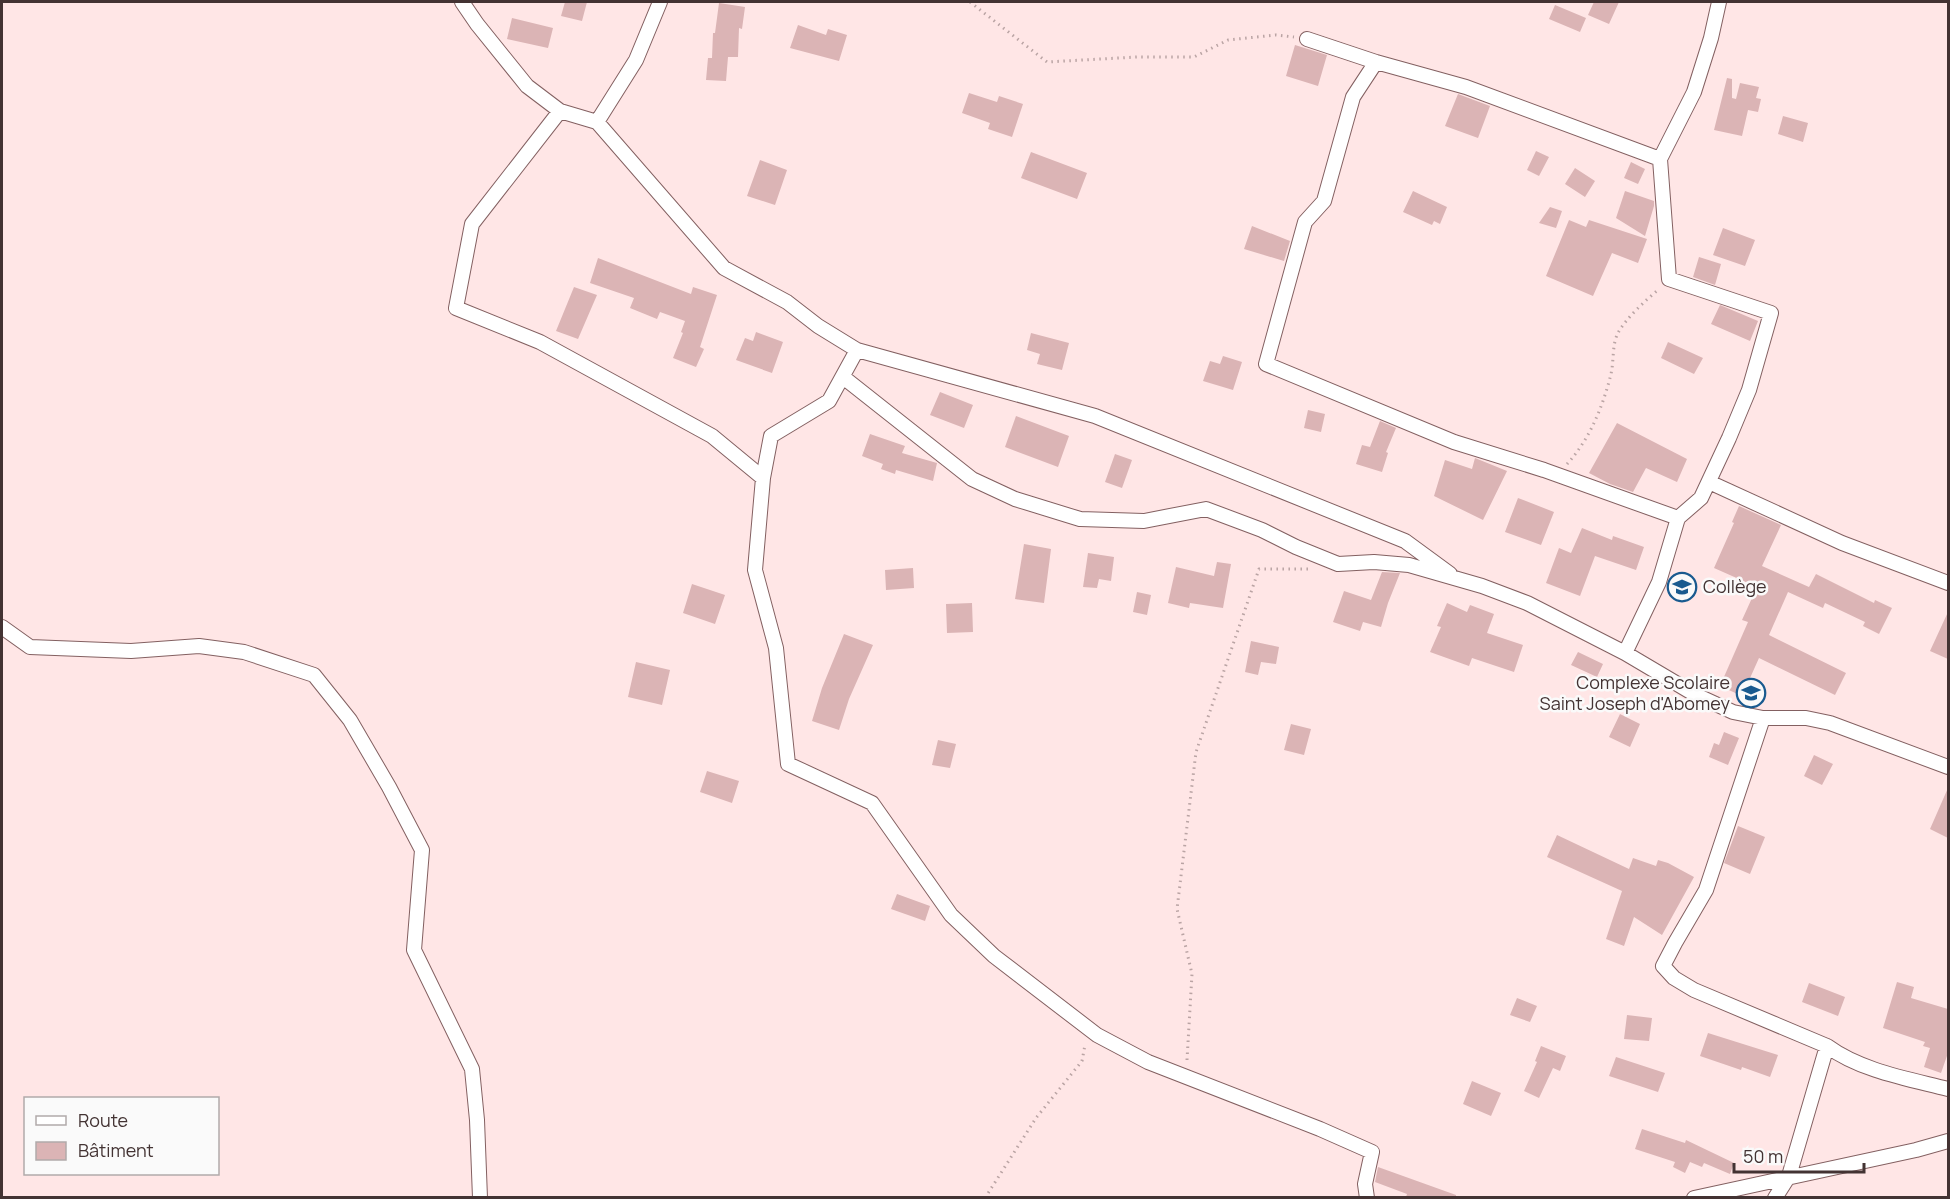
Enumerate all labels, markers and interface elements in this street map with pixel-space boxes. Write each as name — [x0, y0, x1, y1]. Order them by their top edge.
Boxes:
school or university icon: Collège — [1666, 571, 1698, 603]
place label: Collège — [1703, 574, 1767, 598]
place label: Complexe Scolaire Saint Joseph d'Abomey — [1540, 670, 1730, 715]
school or university icon: Complexe Scolaire Saint Joseph d'Abomey — [1735, 677, 1767, 709]
legend — [24, 1097, 219, 1175]
text: Route — [78, 1108, 128, 1132]
scale bar — [1734, 1136, 1864, 1174]
text: Bâtiment — [78, 1138, 154, 1162]
text: 50 m — [1743, 1144, 1783, 1168]

